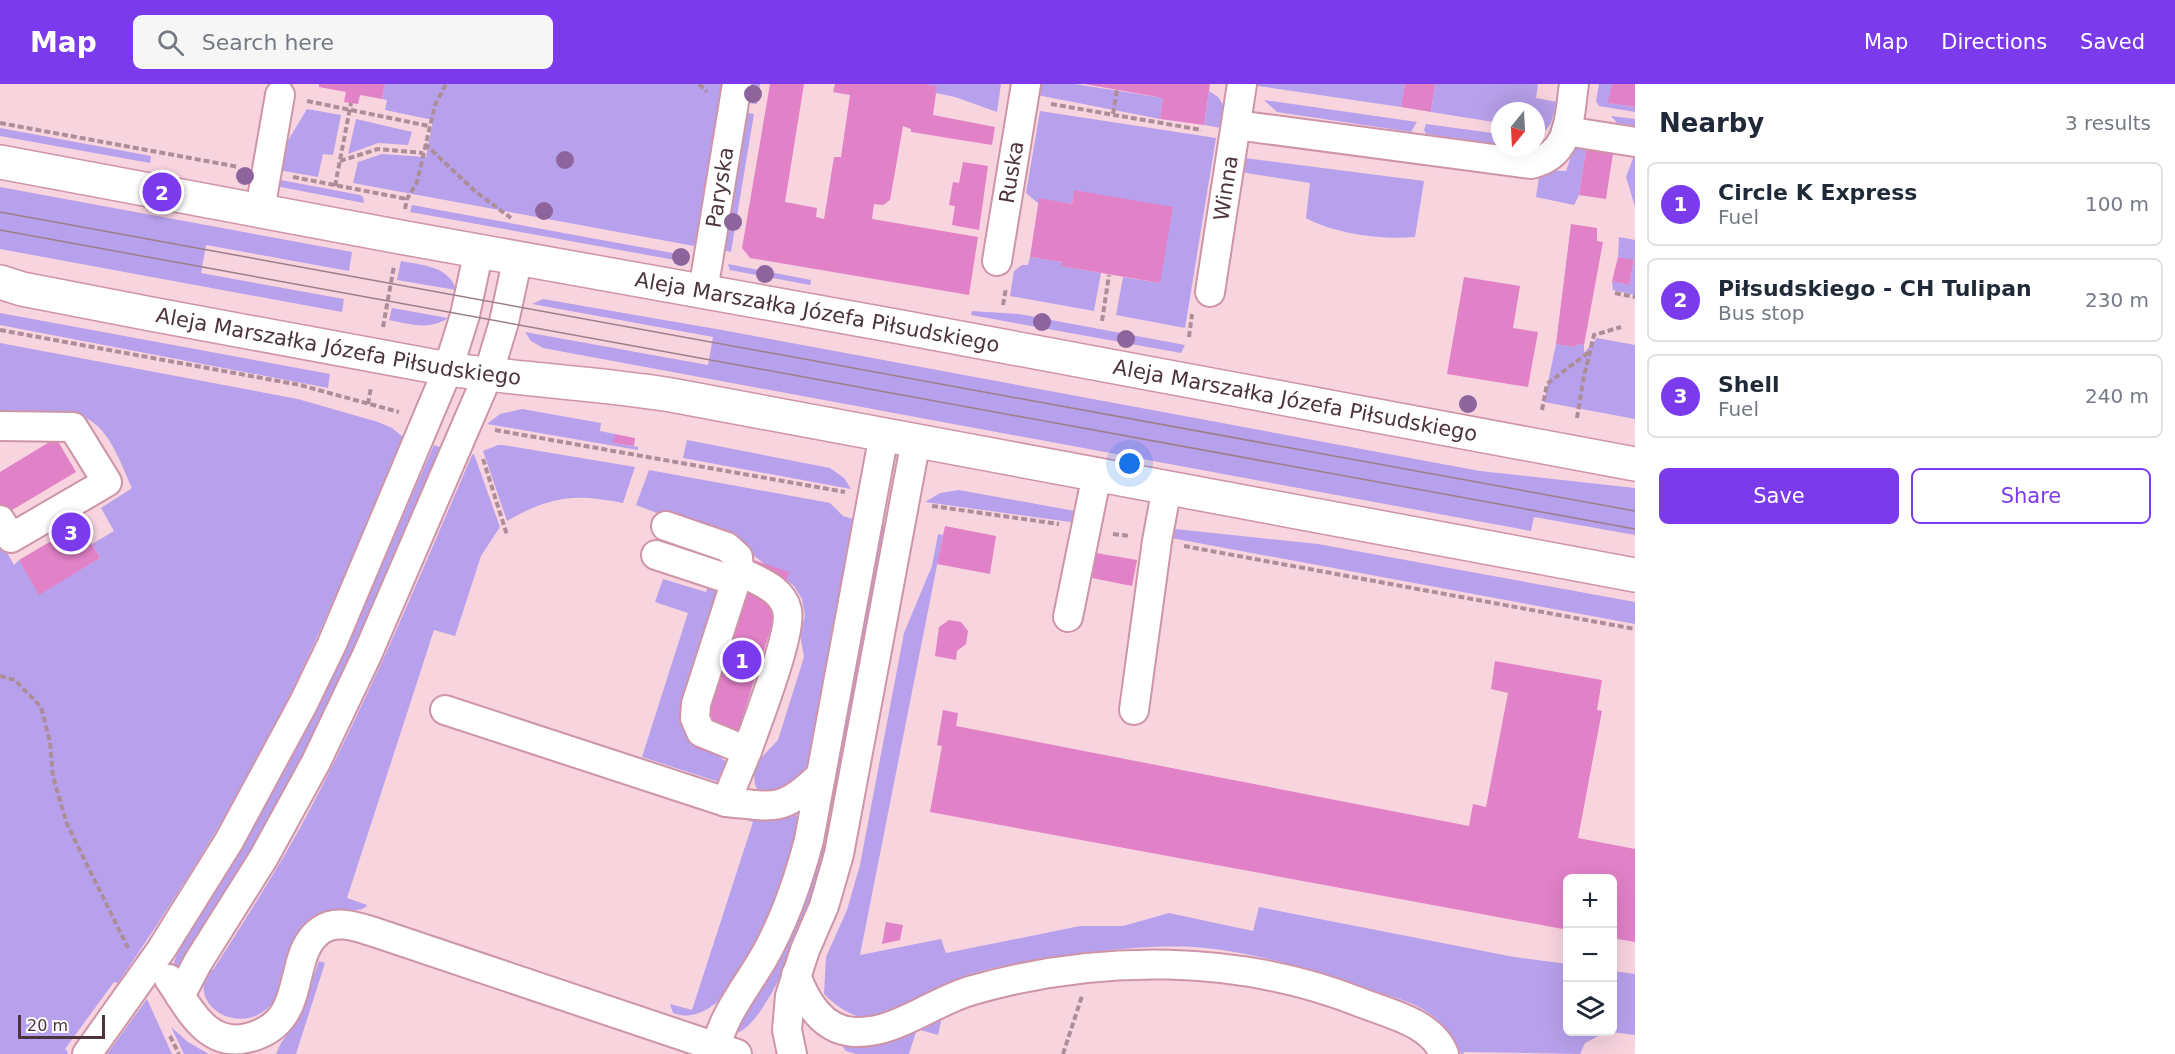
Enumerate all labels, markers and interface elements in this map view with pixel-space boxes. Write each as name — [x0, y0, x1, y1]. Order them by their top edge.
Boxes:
search box — [133, 15, 553, 69]
text: Map — [30, 26, 97, 59]
icon: search — [154, 26, 187, 59]
text: Search here — [202, 30, 334, 55]
text: Map — [1864, 30, 1908, 54]
text: Directions — [1941, 30, 2047, 54]
text: Saved — [2080, 30, 2145, 54]
north arrow — [1491, 102, 1545, 156]
text: Nearby — [1659, 108, 1764, 138]
text: 3 results — [2065, 111, 2151, 135]
street label: Ruska — [995, 139, 1028, 205]
street label: Paryska — [702, 145, 738, 229]
street label: Winna — [1209, 154, 1243, 222]
pin: 2 — [142, 170, 182, 214]
text: Circle K Express — [1718, 180, 1917, 205]
text: 1 — [1674, 192, 1687, 216]
text: 100 m — [2085, 192, 2149, 216]
text: Fuel — [1718, 205, 1759, 229]
street label: Aleja Marszałka Józefa Piłsudskiego — [633, 267, 1002, 357]
text: Piłsudskiego - CH Tulipan — [1718, 276, 2032, 301]
text: 2 — [1674, 288, 1687, 312]
text: 230 m — [2085, 288, 2149, 312]
text: Bus stop — [1718, 301, 1804, 325]
street label: Aleja Marszałka Józefa Piłsudskiego — [154, 303, 522, 390]
street label: Aleja Marszałka Józefa Piłsudskiego — [1111, 355, 1479, 446]
text: Shell — [1718, 372, 1780, 397]
text: 3 — [1674, 384, 1687, 408]
text: 240 m — [2085, 384, 2149, 408]
text: Fuel — [1718, 397, 1759, 421]
your location — [1115, 449, 1144, 478]
button: Save — [1659, 468, 1899, 524]
button: Share — [1911, 468, 2151, 524]
pin: 3 — [52, 510, 90, 554]
pin: 1 — [722, 638, 762, 682]
map controls — [1563, 874, 1617, 1036]
button: + — [1563, 874, 1617, 928]
button: − — [1563, 928, 1617, 982]
button: layers — [1563, 982, 1617, 1036]
scale bar — [18, 1012, 105, 1040]
text: 20 m — [27, 1016, 68, 1035]

